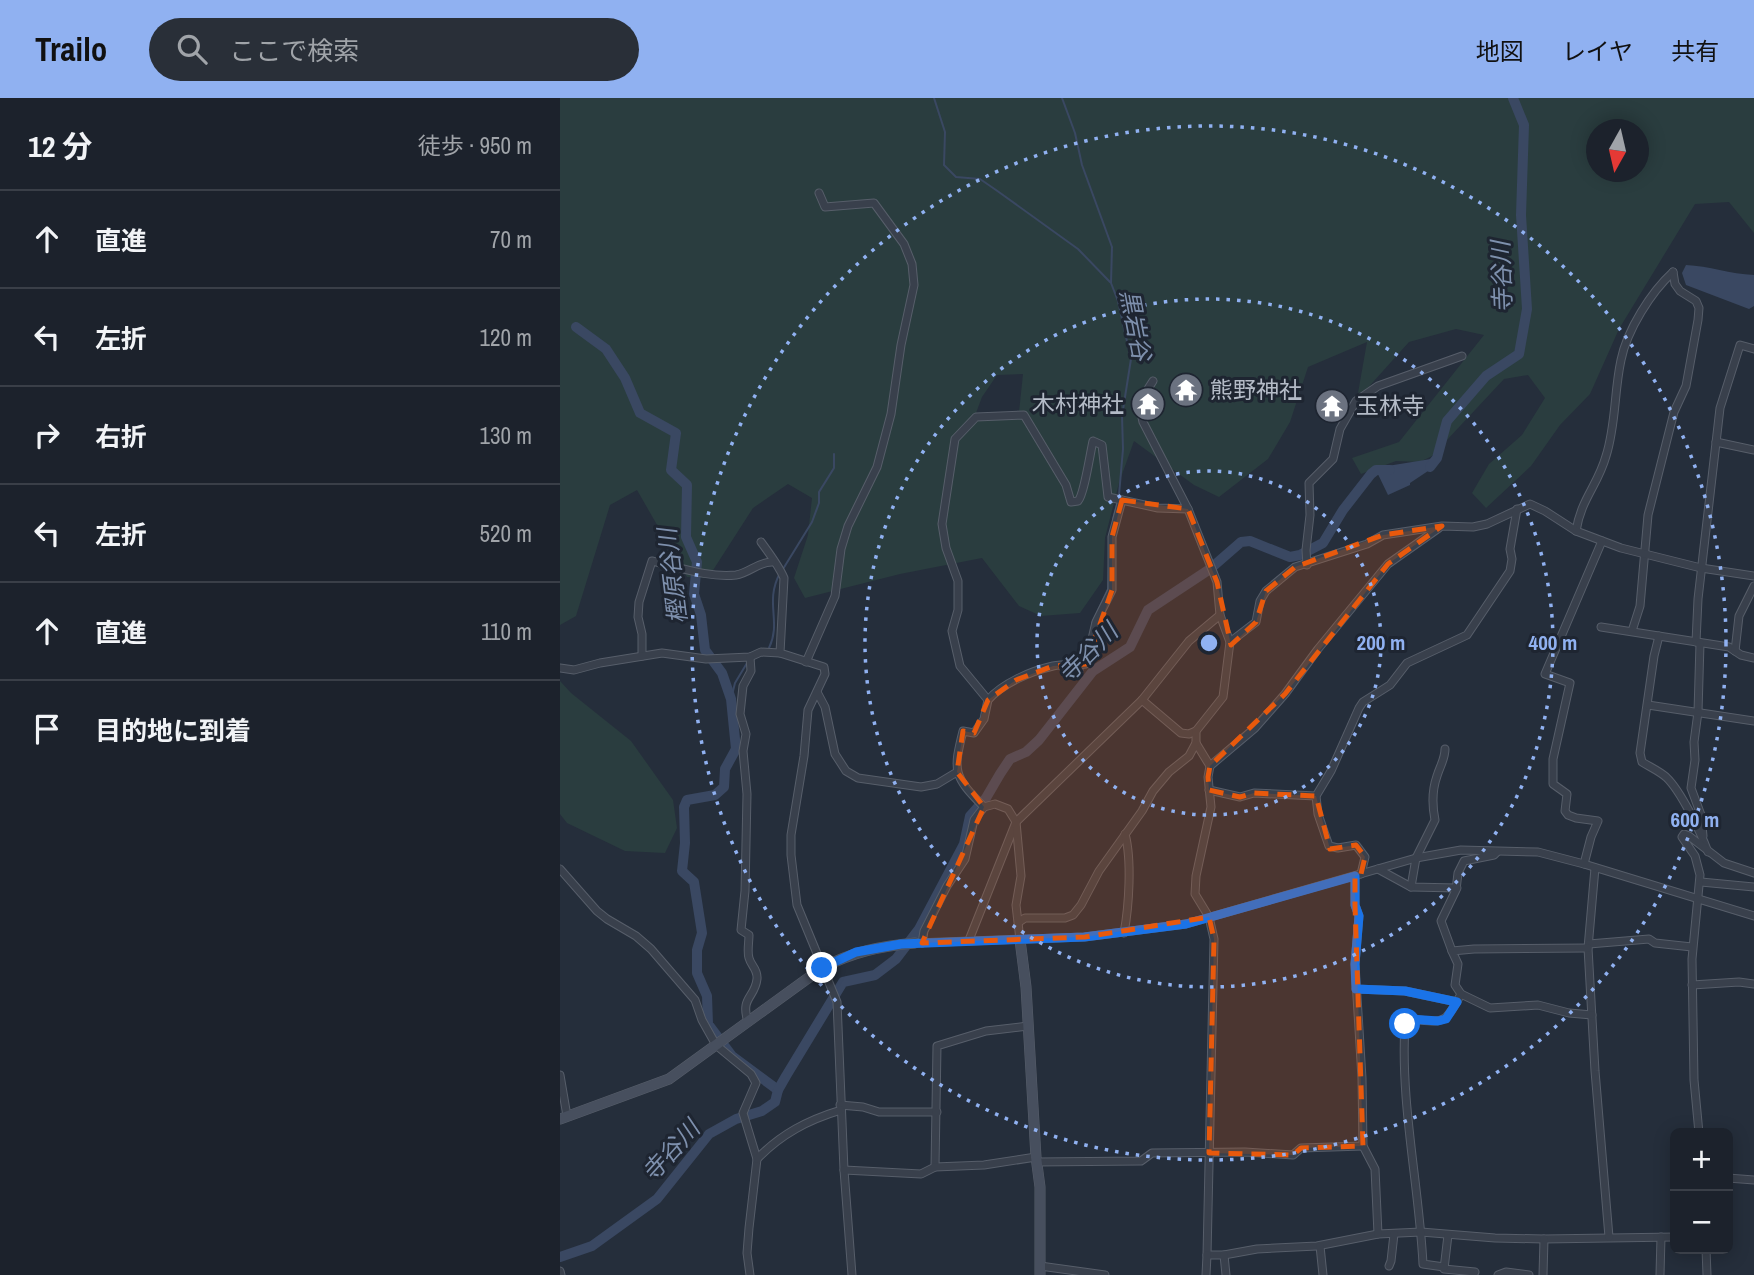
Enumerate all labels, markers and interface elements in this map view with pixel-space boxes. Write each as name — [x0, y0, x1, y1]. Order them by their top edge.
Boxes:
search box — [149, 18, 639, 81]
text: Trailo — [35, 27, 107, 71]
icon: search — [173, 30, 211, 68]
text: ここで検索 — [229, 33, 359, 68]
text: 地図 — [1476, 35, 1524, 67]
text: レイヤ — [1562, 35, 1633, 67]
text: 共有 — [1671, 35, 1719, 67]
north arrow — [1586, 119, 1649, 182]
text: 12 分 — [28, 126, 92, 166]
text: 徒歩 · 950 m — [418, 130, 532, 161]
icon: ahead — [28, 220, 66, 258]
text: 直進 — [95, 223, 147, 258]
text: 70 m — [490, 224, 532, 255]
water label: 寺谷川 — [1484, 238, 1518, 314]
water label: 黒岩谷 — [1113, 286, 1159, 365]
icon: left — [28, 318, 66, 356]
text: 左折 — [95, 321, 147, 356]
text: 120 m — [480, 322, 532, 353]
temple icon: 熊野神社 — [1167, 371, 1205, 409]
place label: 熊野神社 — [1210, 374, 1302, 405]
temple icon: 木村神社 — [1129, 385, 1167, 423]
temple icon: 玉林寺 — [1313, 387, 1351, 425]
place label: 木村神社 — [1032, 388, 1124, 419]
place label: 玉林寺 — [1356, 390, 1425, 421]
icon: right — [28, 416, 66, 454]
text: 右折 — [95, 419, 147, 454]
text: 130 m — [480, 420, 532, 451]
icon: left — [28, 514, 66, 552]
text: 左折 — [95, 517, 147, 552]
text: 520 m — [480, 518, 532, 549]
water label: 樫原谷川 — [650, 524, 694, 626]
icon: ahead — [28, 612, 66, 650]
water label: 寺谷川 — [1051, 613, 1126, 689]
text: 直進 — [95, 615, 147, 650]
text: 110 m — [481, 616, 532, 647]
text: 200 m — [1357, 628, 1405, 657]
text: 400 m — [1529, 628, 1577, 657]
centre of rings — [1197, 631, 1221, 655]
icon: arrive — [28, 710, 66, 748]
text: 目的地に到着 — [95, 713, 251, 748]
text: 600 m — [1671, 805, 1719, 834]
route end — [806, 952, 837, 983]
route start — [1389, 1008, 1420, 1039]
water label: 寺谷川 — [634, 1111, 708, 1188]
map controls — [1670, 1128, 1733, 1254]
button: + — [1670, 1128, 1733, 1191]
button: − — [1670, 1191, 1733, 1254]

